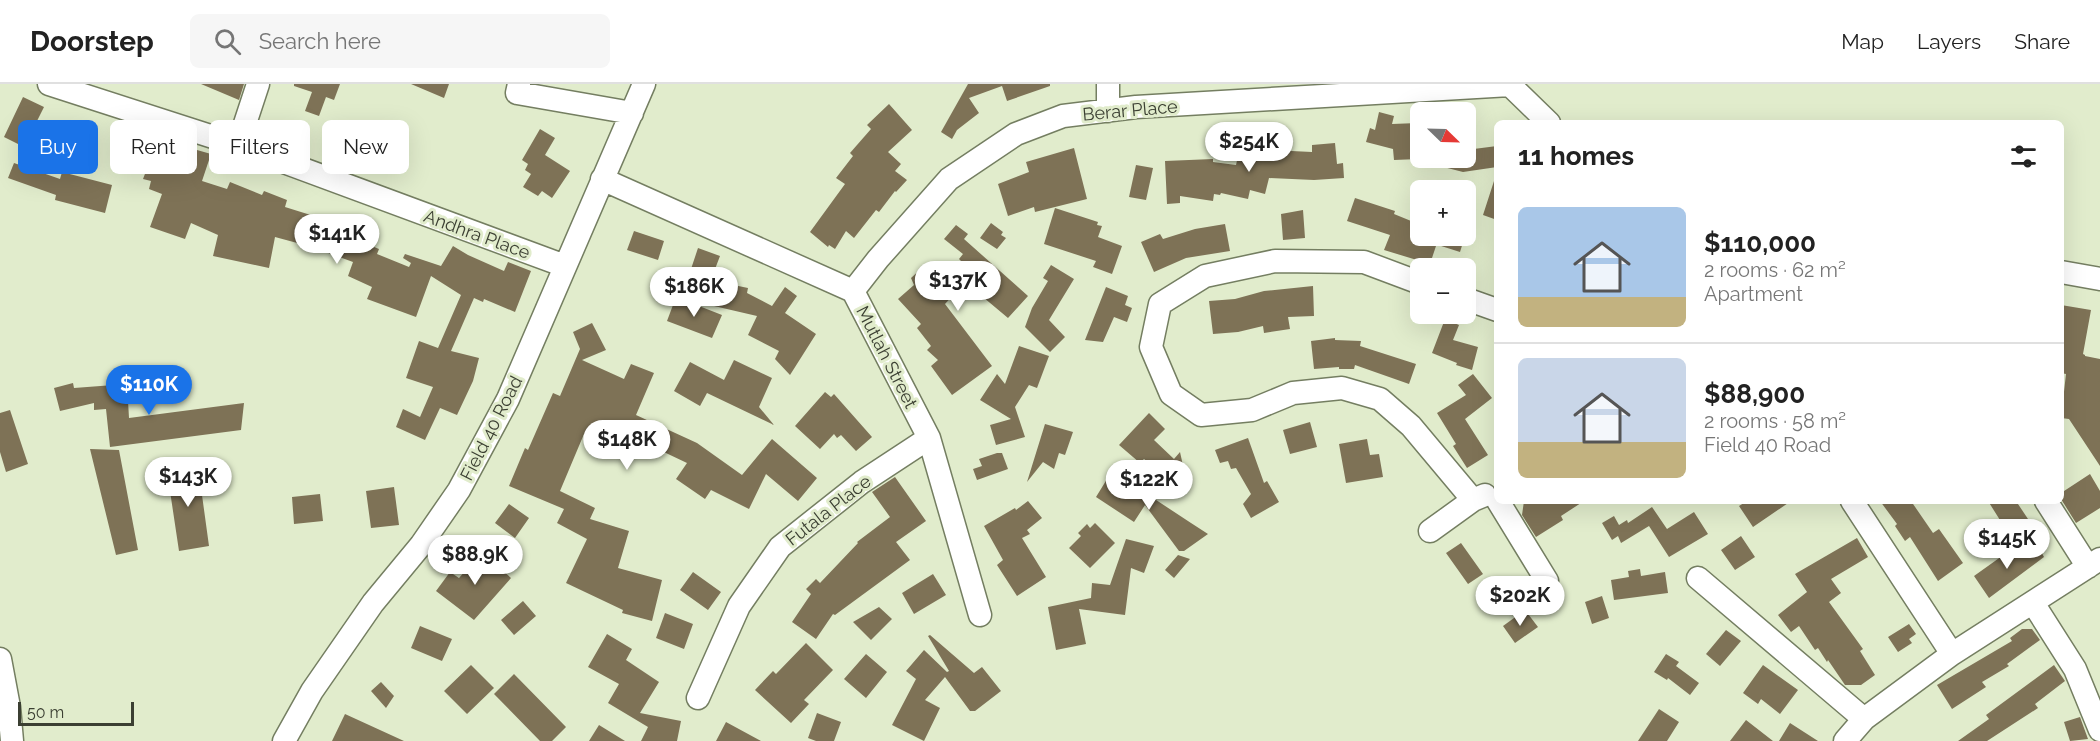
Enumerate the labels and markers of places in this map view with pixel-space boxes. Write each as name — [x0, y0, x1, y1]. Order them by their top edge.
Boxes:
pin: $254K — [1207, 122, 1291, 173]
pin: $141K — [295, 214, 379, 265]
pin: $137K — [916, 261, 1000, 312]
pin: $186K — [652, 267, 736, 318]
pin: $110K — [107, 365, 191, 416]
pin: $148K — [585, 420, 669, 471]
pin: $143K — [146, 457, 230, 508]
pin: $122K — [1107, 460, 1191, 511]
pin: $145K — [1965, 519, 2049, 570]
pin: $88.9K — [426, 535, 524, 586]
pin: $202K — [1478, 576, 1562, 627]

